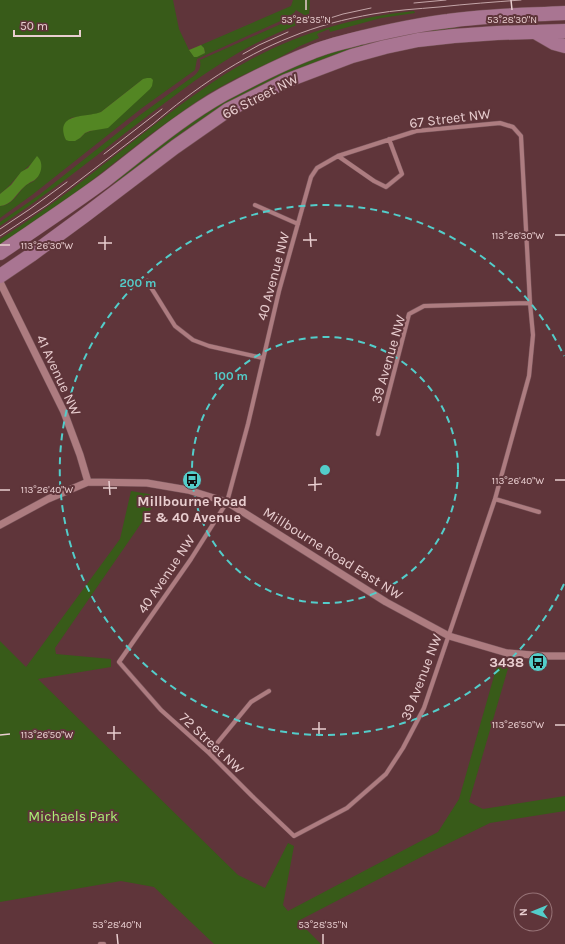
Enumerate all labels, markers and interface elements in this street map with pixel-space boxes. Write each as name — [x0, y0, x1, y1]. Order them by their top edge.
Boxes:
scale bar — [14, 12, 80, 38]
text: 53°28'35"N — [281, 14, 331, 26]
text: 53°28'30"N — [487, 14, 537, 26]
text: 50 m — [20, 19, 48, 33]
street label: 66 Street NW — [219, 70, 302, 123]
street label: 67 Street NW — [408, 105, 492, 132]
street label: 40 Avenue NW — [254, 230, 294, 322]
text: 113°26'30"W — [492, 230, 544, 242]
text: 113°26'30"W — [21, 240, 73, 252]
text: 200 m — [120, 276, 156, 290]
street label: 39 Avenue NW — [368, 312, 409, 405]
street label: 41 Avenue NW — [32, 332, 85, 419]
text: 100 m — [214, 369, 248, 383]
centre of rings — [318, 463, 332, 477]
bus stop icon: Millbourne Road E & 40 Avenue — [181, 469, 203, 491]
text: 113°26'40"W — [492, 475, 544, 487]
text: 113°26'40"W — [21, 484, 73, 496]
place label: Millbourne Road E & 40 Avenue — [137, 493, 247, 526]
street label: Millbourne Road East NW — [260, 503, 406, 604]
street label: 40 Avenue NW — [134, 531, 199, 617]
street label: 39 Avenue NW — [397, 631, 446, 723]
bus stop icon: 3438 — [527, 651, 549, 673]
place label: 3438 — [489, 654, 524, 671]
street label: 72 Street NW — [176, 709, 248, 778]
text: 113°26'50"W — [492, 719, 544, 731]
text: 113°26'50"W — [21, 729, 73, 741]
park label: Michaels Park — [28, 808, 118, 825]
north arrow — [513, 892, 553, 932]
text: N — [517, 908, 530, 916]
text: 53°28'40"N — [92, 919, 142, 931]
text: 53°28'35"N — [298, 919, 348, 931]

